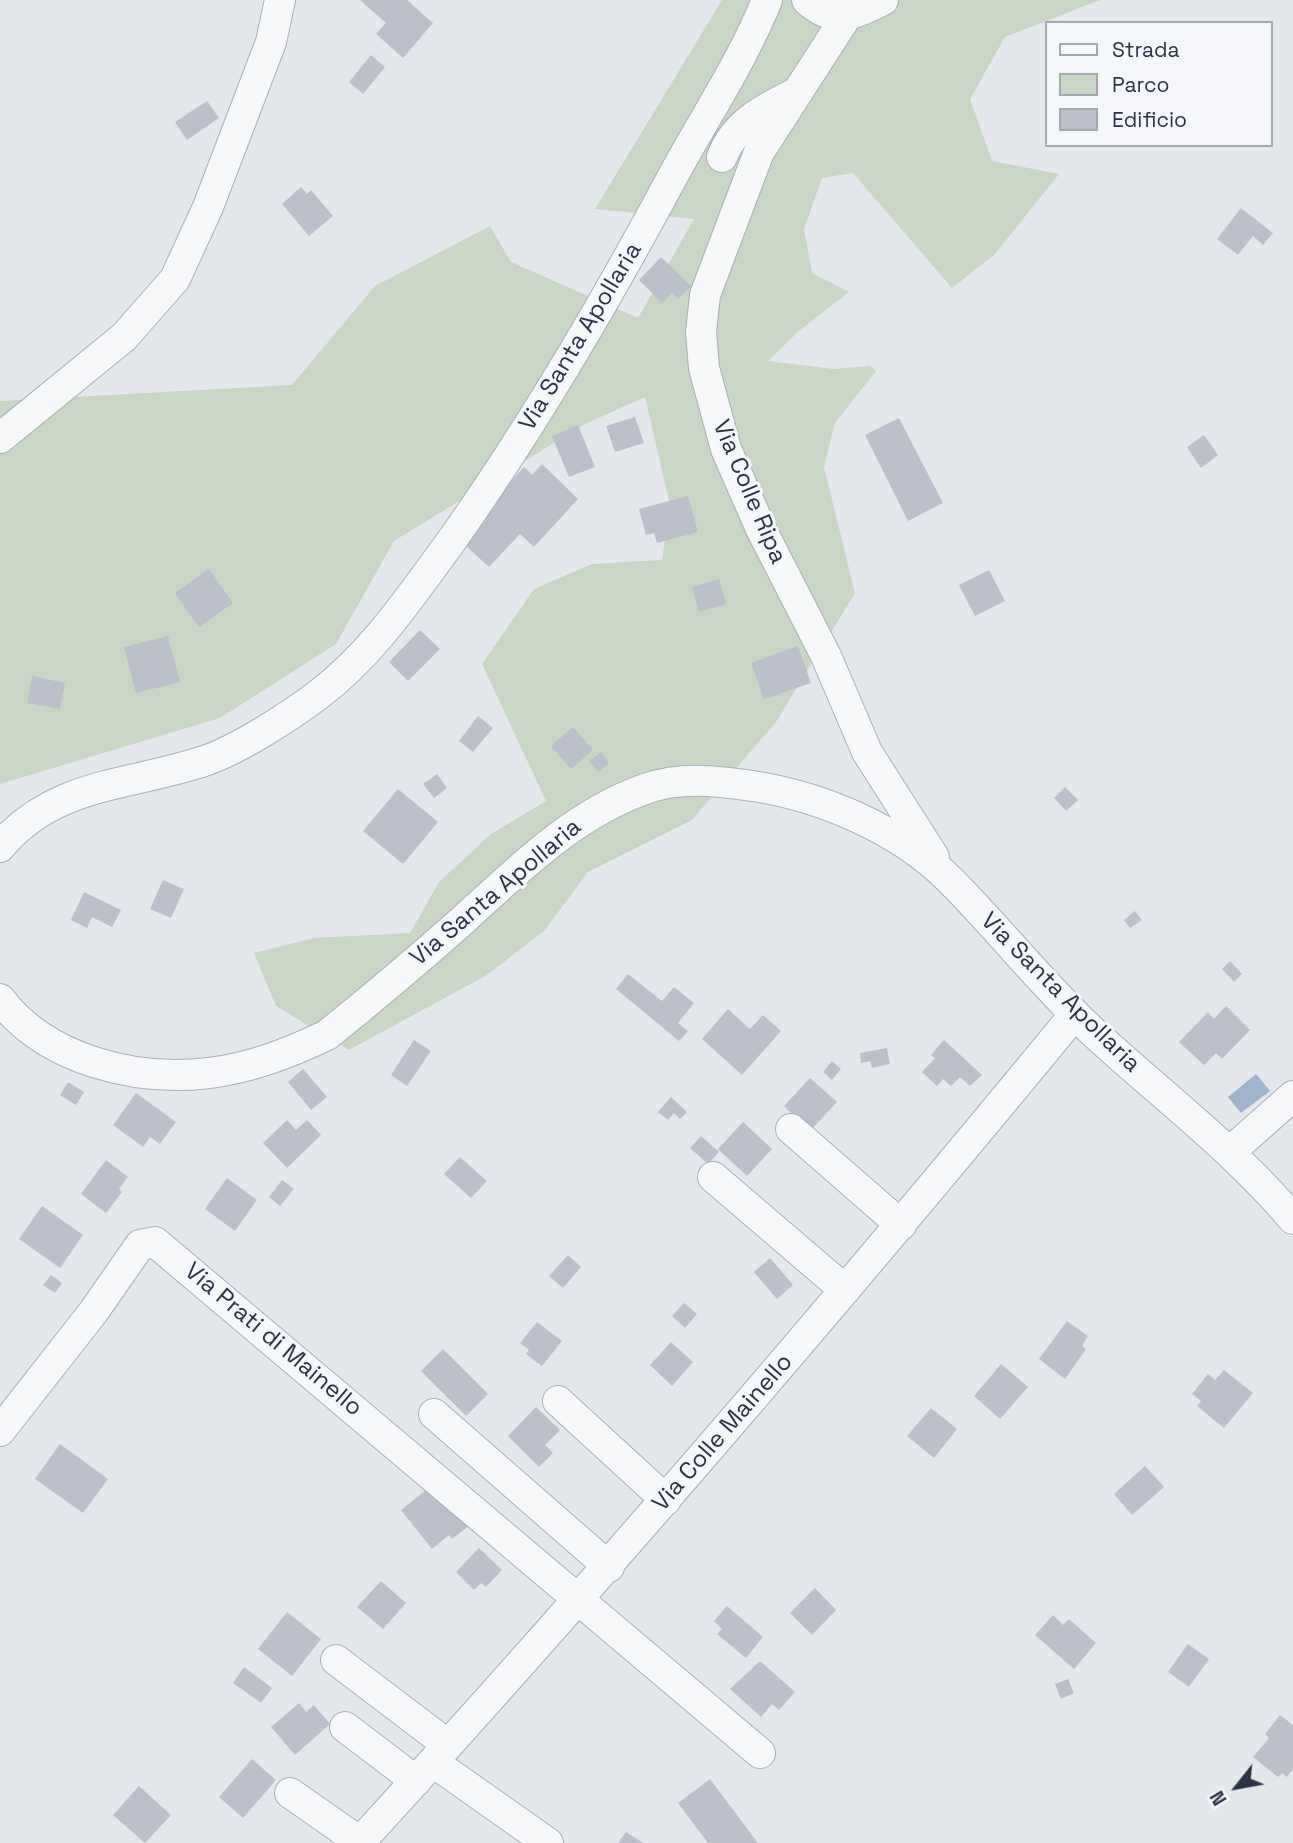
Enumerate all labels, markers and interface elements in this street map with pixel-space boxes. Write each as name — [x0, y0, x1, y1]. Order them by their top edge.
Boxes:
legend — [1044, 21, 1272, 147]
text: Strada — [1112, 36, 1179, 63]
text: Parco — [1112, 71, 1170, 98]
text: Edificio — [1112, 106, 1187, 133]
street label: Via Santa Apollaria — [513, 238, 649, 436]
street label: Via Colle Ripa — [706, 416, 792, 568]
street label: Via Santa Apollaria — [405, 813, 587, 973]
street label: Via Santa Apollaria — [974, 907, 1146, 1079]
street label: Via Prati di Mainello — [178, 1257, 368, 1423]
street label: Via Colle Mainello — [647, 1348, 799, 1518]
north arrow — [1202, 1752, 1272, 1822]
text: N — [1205, 1786, 1233, 1810]

